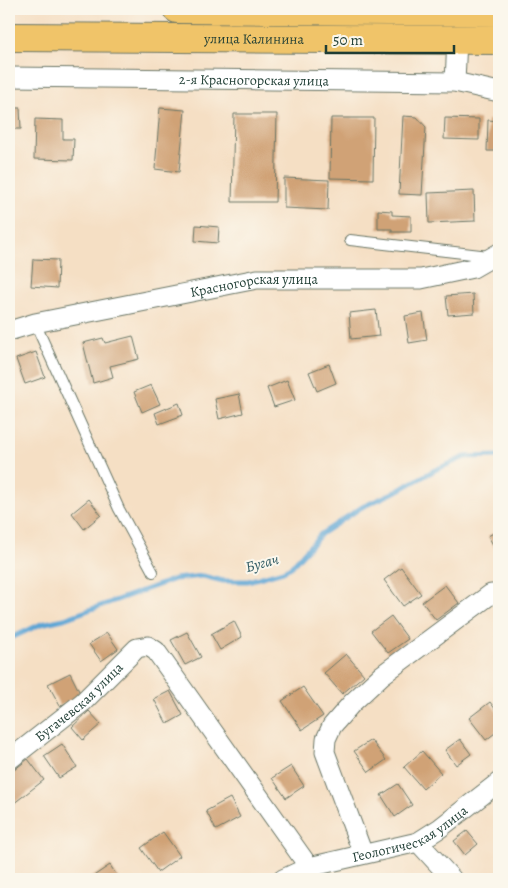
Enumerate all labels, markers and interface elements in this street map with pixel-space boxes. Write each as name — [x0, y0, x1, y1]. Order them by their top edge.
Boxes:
scale bar — [326, 22, 453, 54]
street label: улица Калинина — [203, 29, 305, 49]
text: 50 m — [333, 30, 363, 50]
street label: 2-я Красногорская улица — [179, 70, 330, 91]
street label: Красногорская улица — [189, 270, 319, 302]
water label: Бугач — [243, 549, 281, 577]
street label: Бугачевская улица — [31, 658, 128, 746]
street label: Геологическая улица — [350, 801, 472, 867]

